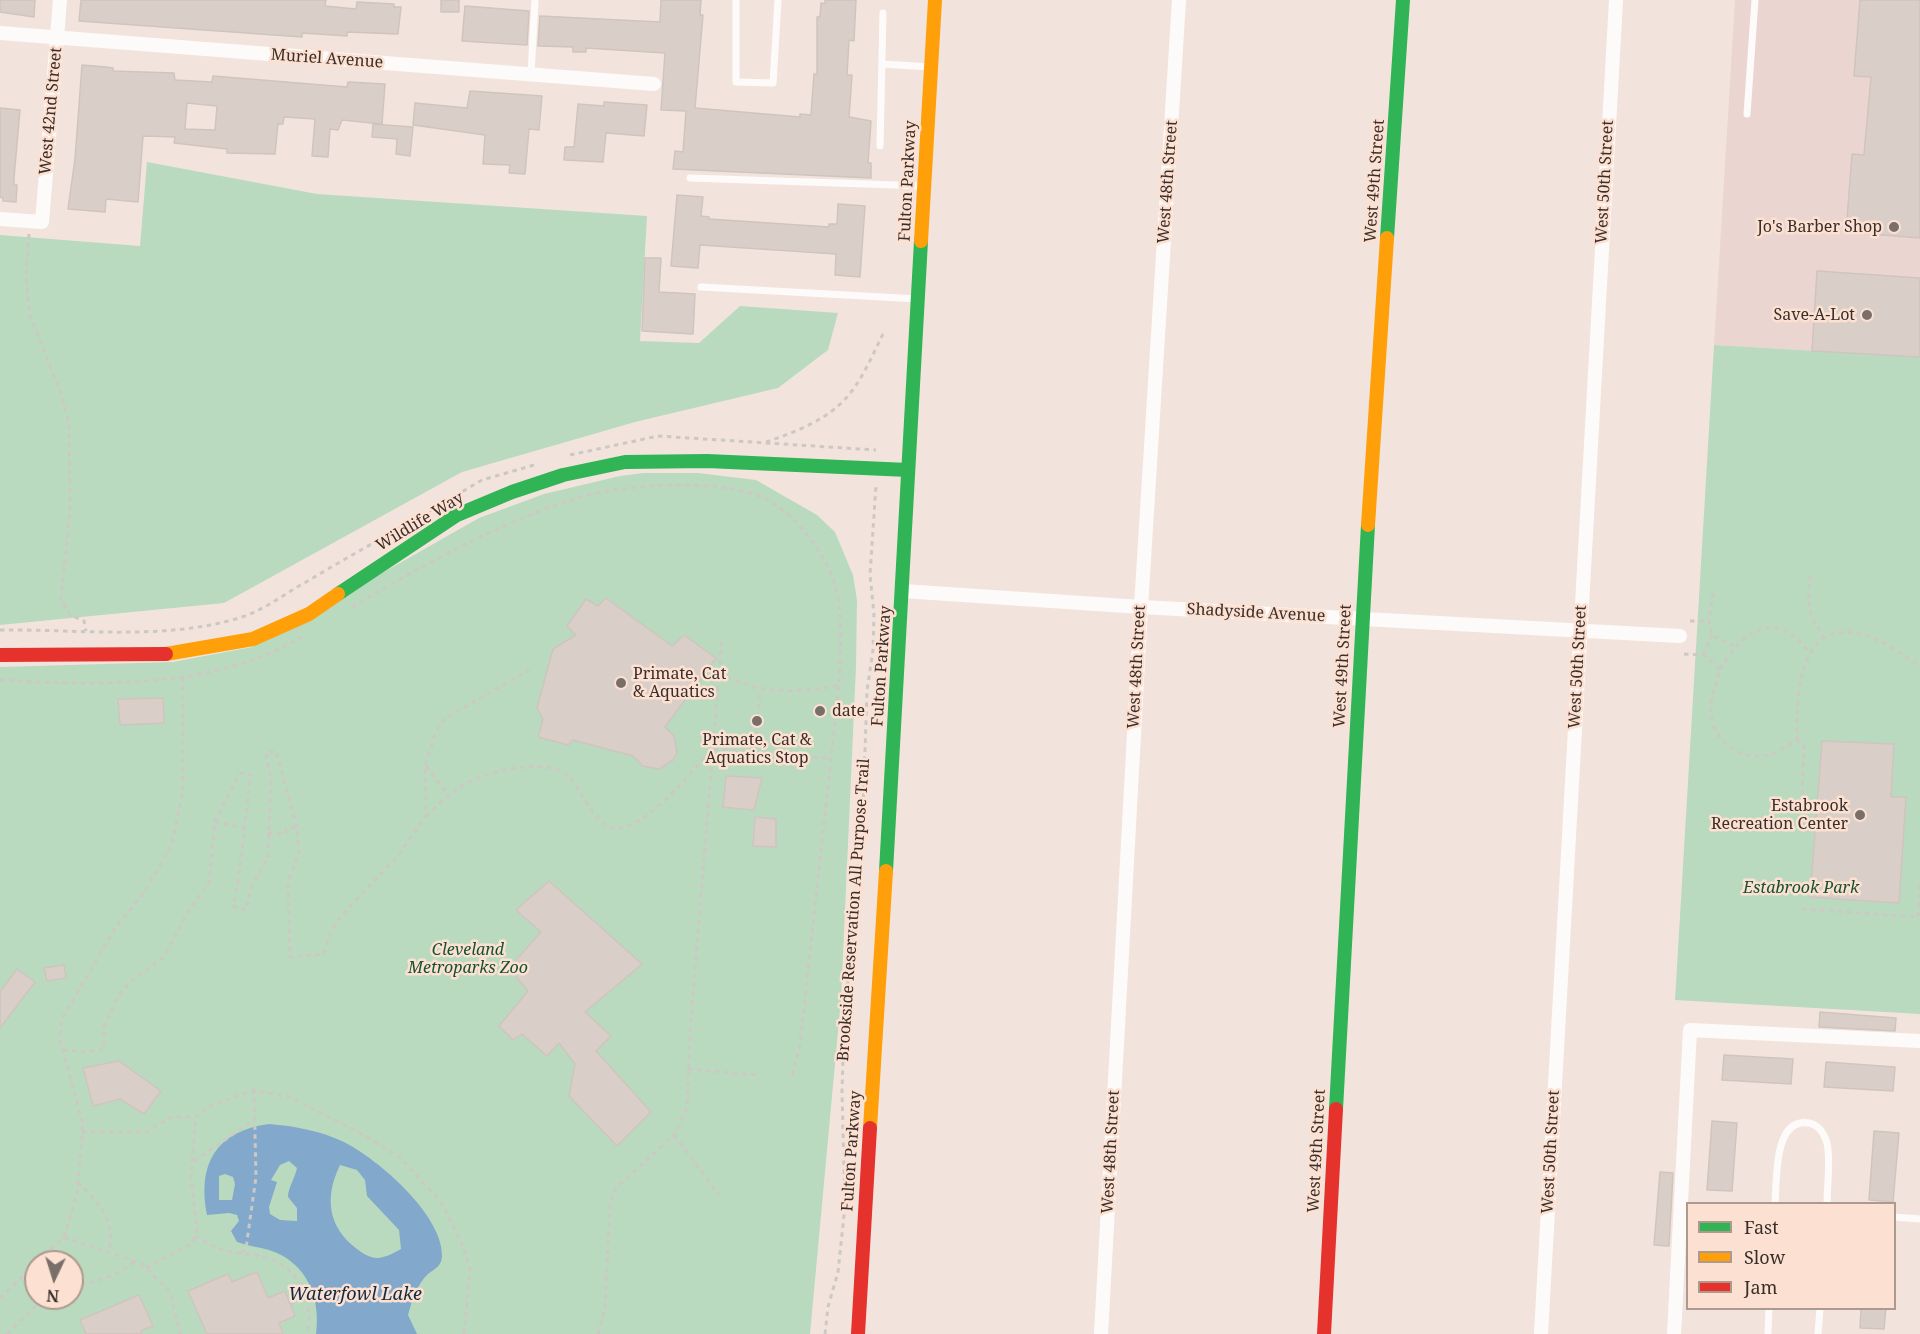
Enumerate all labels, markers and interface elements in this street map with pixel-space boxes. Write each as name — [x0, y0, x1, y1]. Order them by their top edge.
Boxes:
street label: Muriel Avenue — [270, 45, 384, 73]
street label: West 42nd Street — [36, 46, 66, 176]
street label: West 49th Street — [1361, 119, 1389, 243]
street label: Fulton Parkway — [895, 120, 921, 242]
street label: West 48th Street — [1154, 120, 1182, 244]
street label: West 50th Street — [1592, 120, 1618, 244]
place label: Jo's Barber Shop — [1757, 217, 1882, 237]
marker: Jo's Barber Shop — [1887, 220, 1901, 234]
place label: Save-A-Lot — [1773, 305, 1855, 325]
marker: Save-A-Lot — [1860, 308, 1874, 322]
street label: Wildlife Way — [373, 488, 467, 556]
street label: Shadyside Avenue — [1186, 600, 1326, 626]
street label: West 49th Street — [1330, 604, 1356, 728]
street label: Fulton Parkway — [868, 605, 896, 727]
street label: West 48th Street — [1124, 605, 1150, 729]
street label: West 50th Street — [1565, 605, 1591, 729]
place label: Primate, Cat & Aquatics — [633, 664, 726, 702]
marker: Primate, Cat & Aquatics — [614, 676, 628, 690]
place label: date — [832, 701, 865, 721]
marker: date — [813, 704, 827, 718]
marker: Primate, Cat & Aquatics Stop — [750, 714, 764, 728]
place label: Primate, Cat & Aquatics Stop — [702, 730, 812, 768]
street label: Brookside Reservation All Purpose Trail — [834, 758, 874, 1062]
place label: Estabrook Recreation Center — [1711, 796, 1848, 834]
marker: Estabrook Recreation Center — [1853, 808, 1867, 822]
park label: Estabrook Park — [1743, 878, 1859, 898]
park label: Cleveland Metroparks Zoo — [408, 940, 528, 978]
street label: West 49th Street — [1304, 1089, 1330, 1213]
street label: Fulton Parkway — [838, 1090, 866, 1212]
street label: West 48th Street — [1098, 1090, 1124, 1214]
street label: West 50th Street — [1538, 1090, 1564, 1214]
legend — [1686, 1202, 1896, 1310]
text: Fast — [1744, 1215, 1779, 1239]
text: Slow — [1744, 1245, 1785, 1269]
north arrow — [24, 1250, 84, 1310]
text: Jam — [1744, 1275, 1778, 1299]
water label: Waterfowl Lake — [288, 1284, 422, 1306]
text: N — [46, 1285, 60, 1307]

